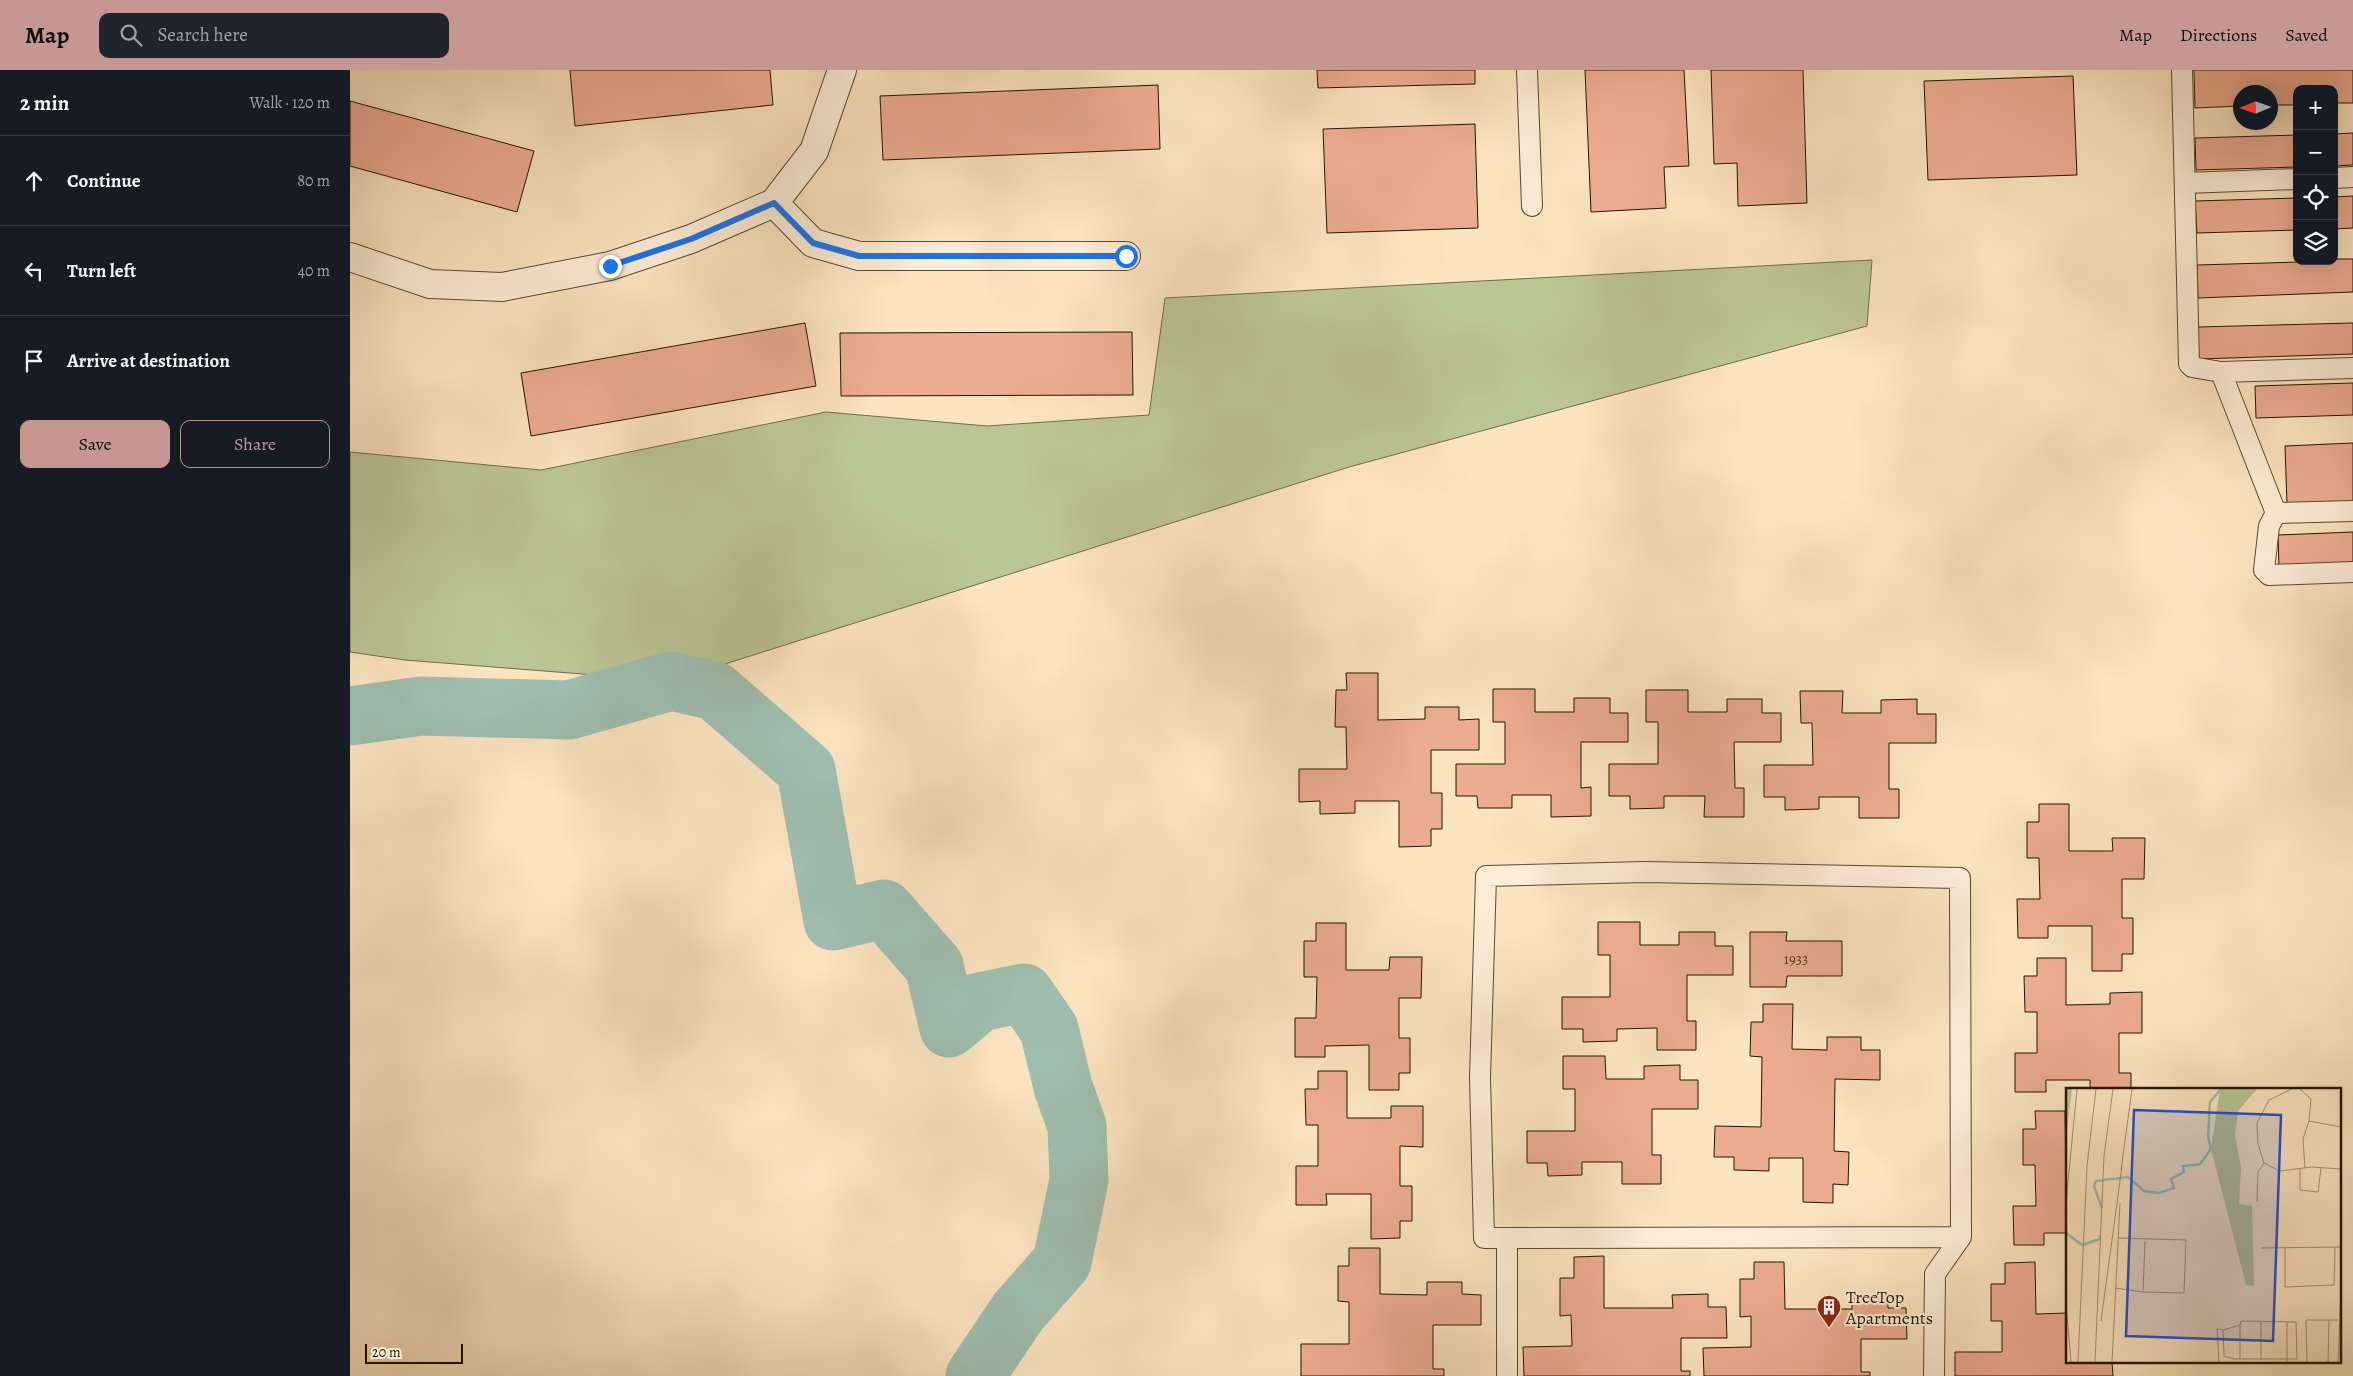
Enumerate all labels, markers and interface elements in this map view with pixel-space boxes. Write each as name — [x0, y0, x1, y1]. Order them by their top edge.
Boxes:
search box — [99, 13, 449, 58]
text: Map — [25, 19, 69, 51]
icon: search — [117, 21, 145, 49]
text: Search here — [157, 22, 248, 48]
text: Map — [2119, 23, 2152, 47]
text: Directions — [2180, 23, 2257, 47]
text: Saved — [2285, 23, 2328, 47]
north arrow — [2233, 85, 2278, 130]
map controls — [2293, 85, 2338, 265]
button: + — [2293, 85, 2338, 130]
text: 2 min — [20, 89, 69, 117]
text: Walk · 120 m — [249, 92, 330, 114]
button: − — [2293, 130, 2338, 175]
icon: ahead — [20, 167, 48, 195]
text: Continue — [67, 168, 141, 194]
text: 80 m — [297, 170, 330, 192]
button: locate — [2293, 175, 2338, 220]
button: layers — [2293, 220, 2338, 265]
route start — [1115, 245, 1138, 268]
route end — [599, 255, 622, 278]
icon: left — [20, 257, 48, 285]
text: Turn left — [67, 258, 136, 284]
text: 40 m — [298, 260, 330, 282]
icon: arrive — [20, 347, 48, 375]
text: Arrive at destination — [67, 348, 230, 374]
button: Save — [20, 420, 170, 468]
button: Share — [180, 420, 330, 468]
house number: 1933 — [1784, 949, 1808, 969]
inset map — [2066, 1088, 2340, 1364]
place label: TreeTop Apartments — [1845, 1285, 1933, 1330]
building icon: TreeTop Apartments — [1816, 1294, 1842, 1328]
scale bar — [365, 1341, 462, 1364]
text: 20 m — [372, 1343, 401, 1362]

